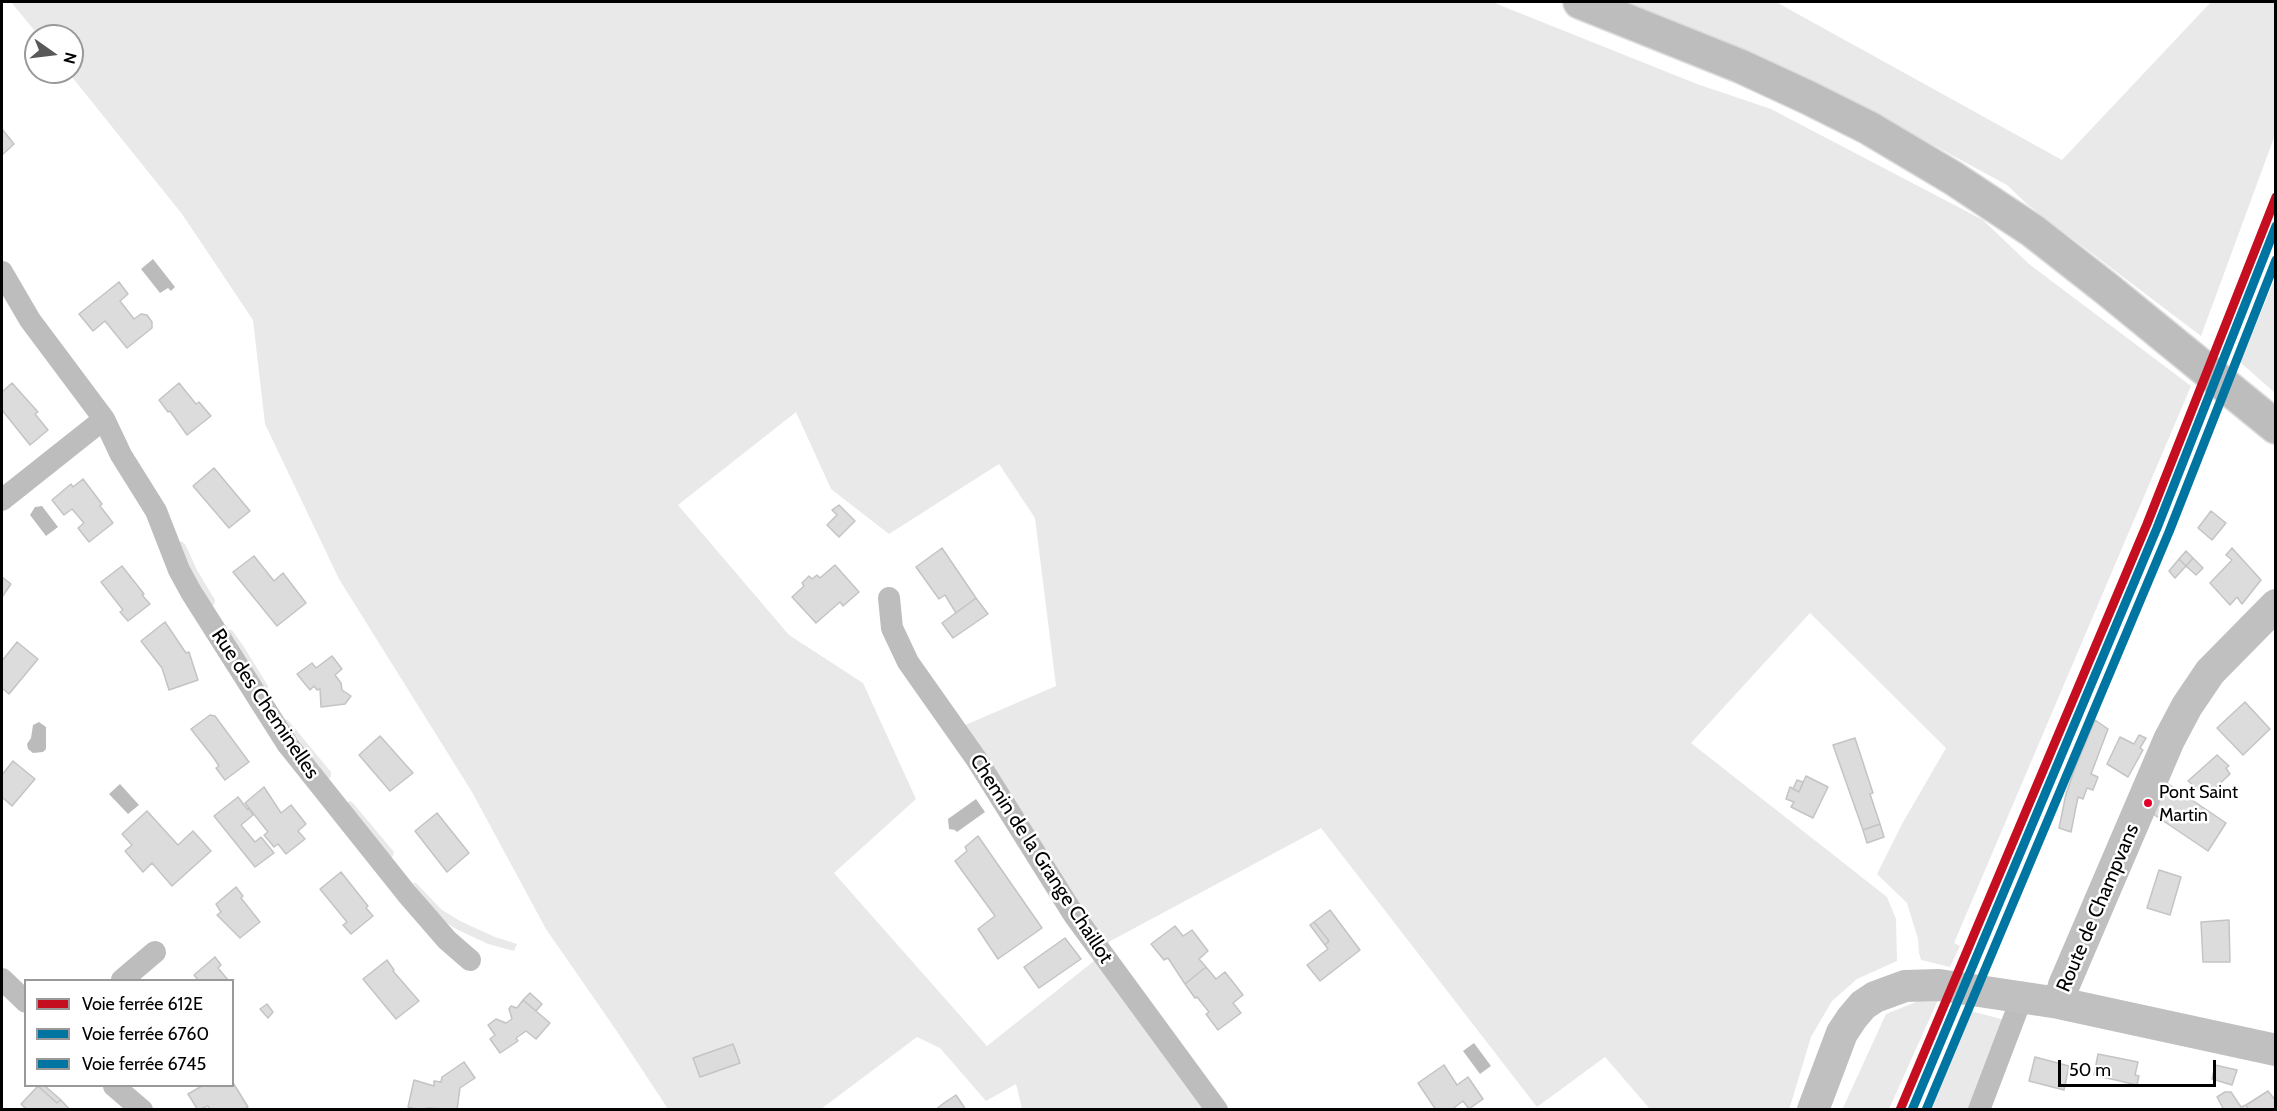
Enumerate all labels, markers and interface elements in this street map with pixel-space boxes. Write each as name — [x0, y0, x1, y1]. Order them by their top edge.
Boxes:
north arrow — [24, 24, 84, 84]
text: N — [59, 50, 81, 66]
street label: Rue des Cheminelles — [206, 624, 324, 784]
street label: Chemin de la Grange Chaillot — [964, 750, 1118, 968]
place label: Pont Saint Martin — [2159, 782, 2238, 824]
marker: Pont Saint Martin — [2142, 797, 2154, 809]
street label: Route de Champvans — [2052, 820, 2144, 996]
legend — [24, 979, 234, 1087]
text: Voie ferrée 612E — [82, 993, 203, 1015]
text: Voie ferrée 6760 — [82, 1023, 209, 1045]
scale bar — [2061, 1048, 2218, 1086]
text: Voie ferrée 6745 — [82, 1053, 206, 1075]
text: 50 m — [2069, 1059, 2111, 1081]

